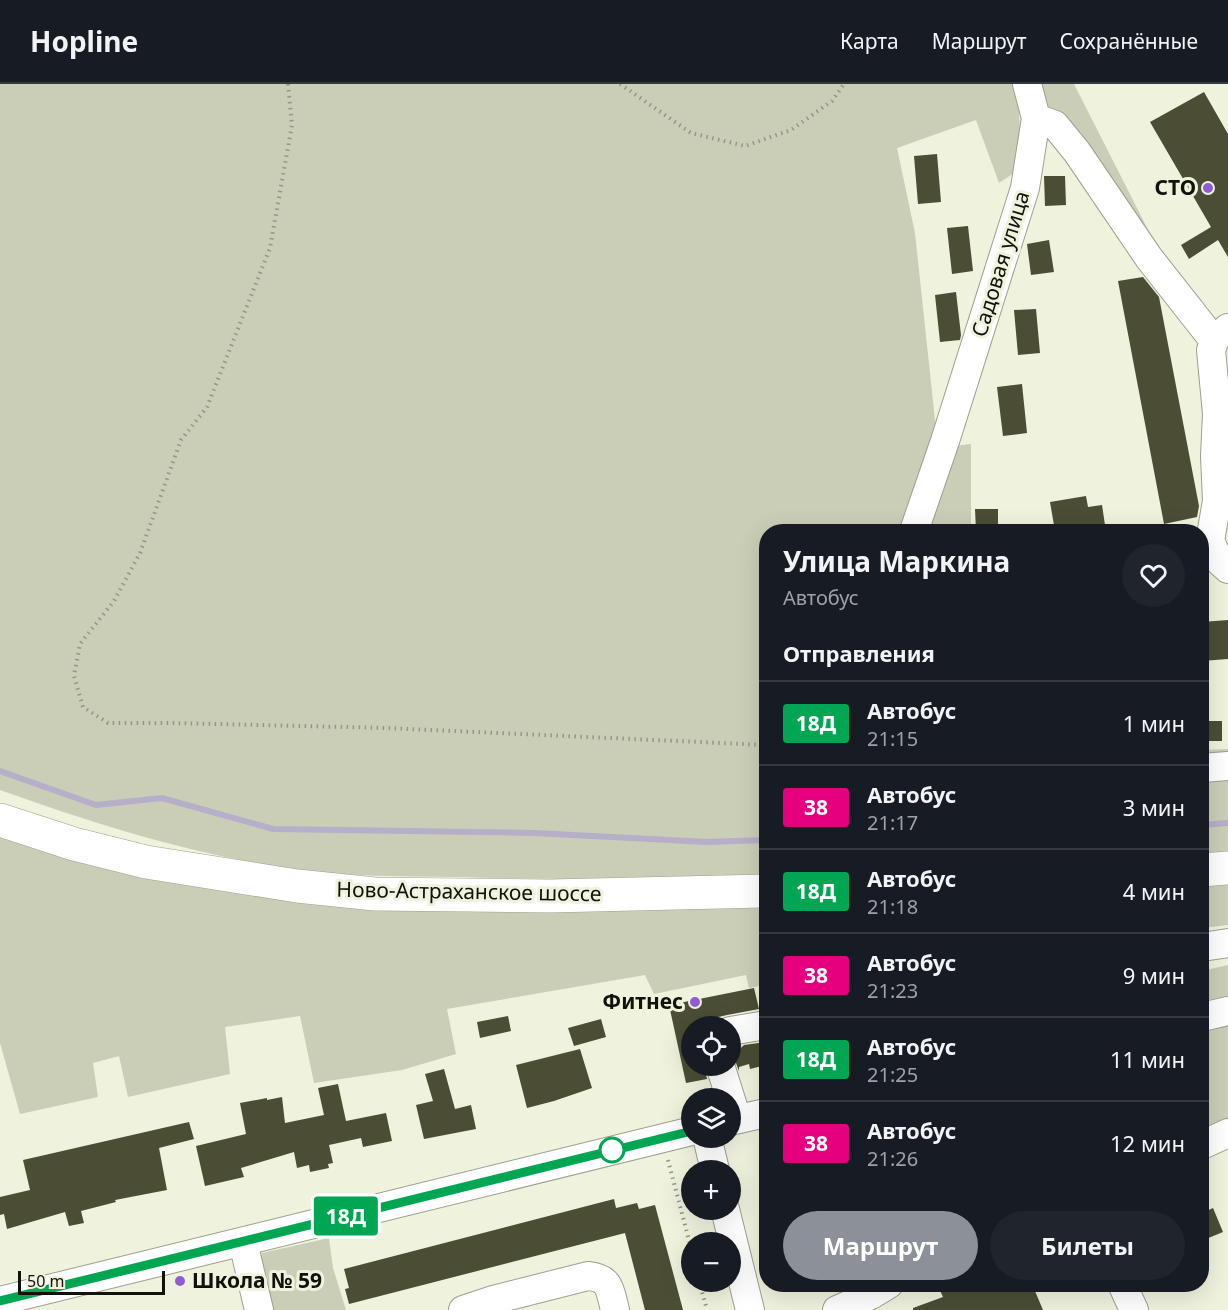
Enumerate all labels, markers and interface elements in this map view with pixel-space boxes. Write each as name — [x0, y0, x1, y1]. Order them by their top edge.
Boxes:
text: Hopline — [30, 22, 138, 60]
text: Карта — [840, 27, 899, 55]
text: Маршрут — [932, 27, 1027, 55]
text: Сохранённые — [1060, 27, 1198, 55]
place label: СТО — [1154, 173, 1196, 201]
marker: СТО — [1201, 181, 1215, 195]
street label: Садовая улица — [965, 187, 1036, 340]
text: Улица Маркина — [783, 542, 1010, 580]
button: heart — [1122, 544, 1185, 607]
text: Автобус — [783, 584, 859, 611]
text: Отправления — [783, 638, 935, 668]
text: Автобус — [867, 695, 956, 725]
text: 1 мин — [1123, 708, 1185, 738]
text: 18Д — [796, 709, 836, 737]
text: 21:15 — [867, 725, 918, 752]
text: Автобус — [867, 779, 956, 809]
text: 3 мин — [1123, 792, 1185, 822]
text: 38 — [804, 793, 828, 821]
text: 21:17 — [867, 809, 918, 836]
text: Автобус — [867, 863, 956, 893]
street label: Ново-Астраханское шоссе — [336, 875, 602, 907]
text: 4 мин — [1123, 876, 1185, 906]
text: 18Д — [796, 877, 836, 905]
text: 21:18 — [867, 893, 918, 920]
text: Автобус — [867, 947, 956, 977]
text: 9 мин — [1123, 960, 1185, 990]
text: 38 — [804, 961, 828, 989]
text: 21:23 — [867, 977, 918, 1004]
place label: Фитнес — [602, 987, 683, 1015]
marker: Фитнес — [688, 995, 702, 1009]
map controls — [681, 1016, 741, 1292]
button: locate — [681, 1016, 741, 1076]
text: Автобус — [867, 1031, 956, 1061]
text: 11 мин — [1110, 1044, 1185, 1074]
text: 18Д — [796, 1045, 836, 1073]
text: 21:25 — [867, 1061, 918, 1088]
button: layers — [681, 1088, 741, 1148]
text: Автобус — [867, 1115, 956, 1145]
text: 12 мин — [1110, 1128, 1185, 1158]
text: 38 — [804, 1129, 828, 1157]
unlabelled marker — [599, 1137, 625, 1163]
text: 21:26 — [867, 1145, 918, 1172]
button: + — [681, 1160, 741, 1220]
line badge: 18Д — [312, 1196, 380, 1236]
text: 18Д — [326, 1202, 366, 1230]
button: Маршрут — [783, 1211, 978, 1280]
button: Билеты — [990, 1211, 1185, 1280]
button: − — [681, 1232, 741, 1292]
place label: Школа № 59 — [192, 1266, 322, 1294]
scale bar — [18, 1268, 165, 1296]
text: 50 m — [27, 1270, 64, 1292]
marker: Школа № 59 — [173, 1274, 187, 1288]

